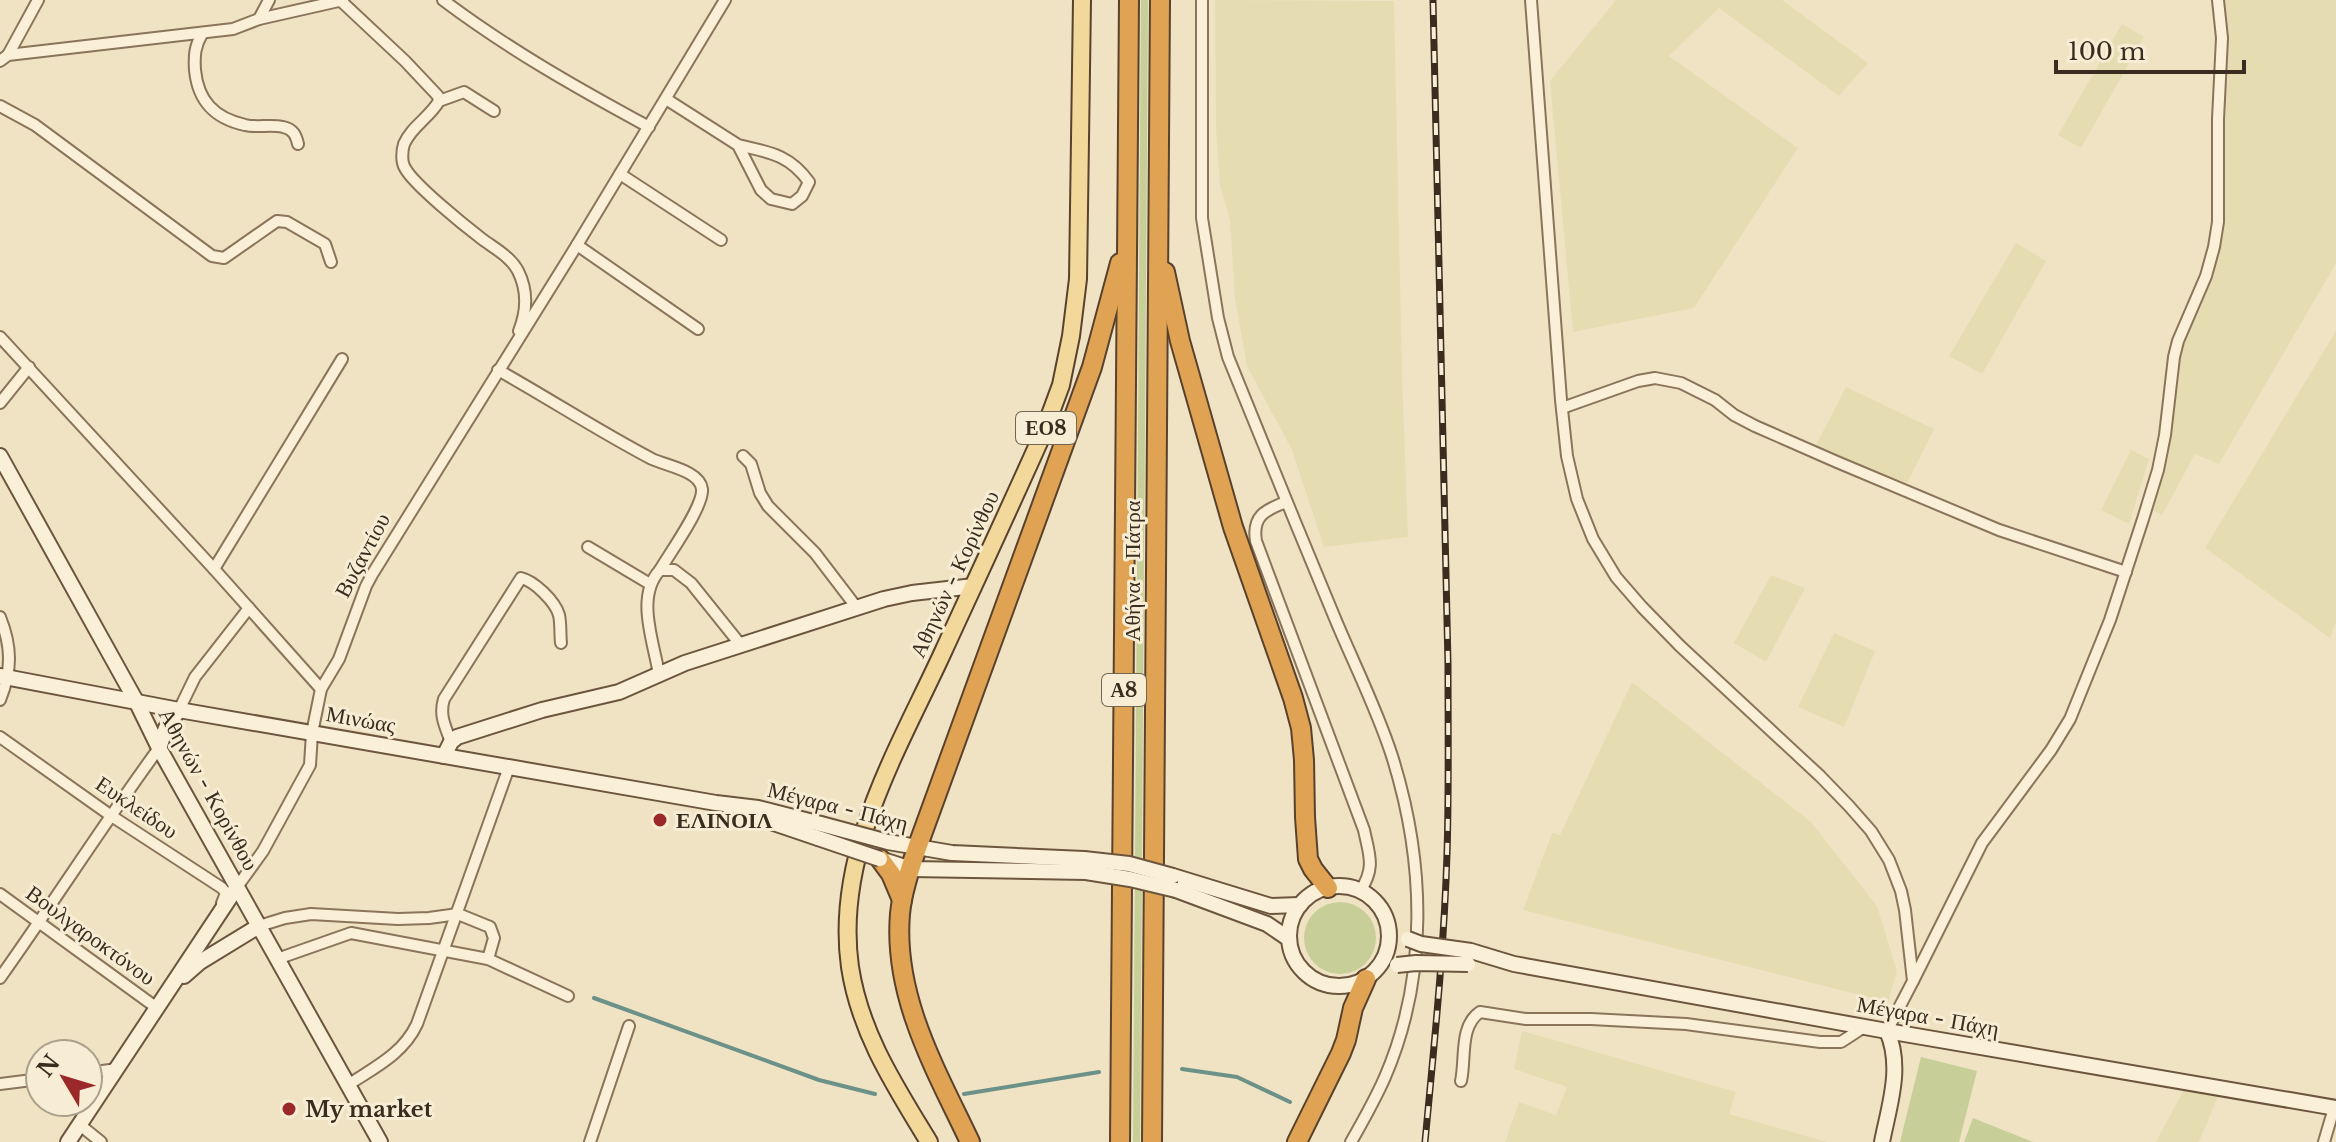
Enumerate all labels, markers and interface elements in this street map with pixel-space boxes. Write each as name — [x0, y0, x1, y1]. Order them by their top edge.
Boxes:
scale bar — [2056, 24, 2244, 74]
text: 100 m — [2068, 37, 2146, 66]
road number: ΕΟ8 — [1016, 412, 1076, 444]
street label: Αθηνών - Κορίνθου — [904, 486, 1005, 662]
street label: Αθήνα - Πάτρα — [1119, 500, 1146, 641]
street label: Βυζαντίου — [329, 508, 396, 602]
road number: Α8 — [1102, 674, 1146, 706]
street label: Μινώας — [324, 700, 398, 739]
street label: Αθηνών - Κορίνθου — [153, 703, 264, 875]
street label: Ευκλείδου — [90, 770, 183, 845]
street label: Μέγαρα - Πάχη — [765, 776, 911, 837]
place label: ΕΛΙΝΟΙΛ — [676, 807, 773, 834]
marker: ΕΛΙΝΟΙΛ — [651, 811, 669, 829]
street label: Βουλγαροκτόνου — [21, 879, 161, 991]
street label: Μέγαρα - Πάχη — [1855, 991, 2001, 1042]
north arrow — [24, 1038, 104, 1118]
text: N — [32, 1049, 66, 1082]
place label: My market — [305, 1096, 433, 1123]
marker: My market — [280, 1100, 298, 1118]

